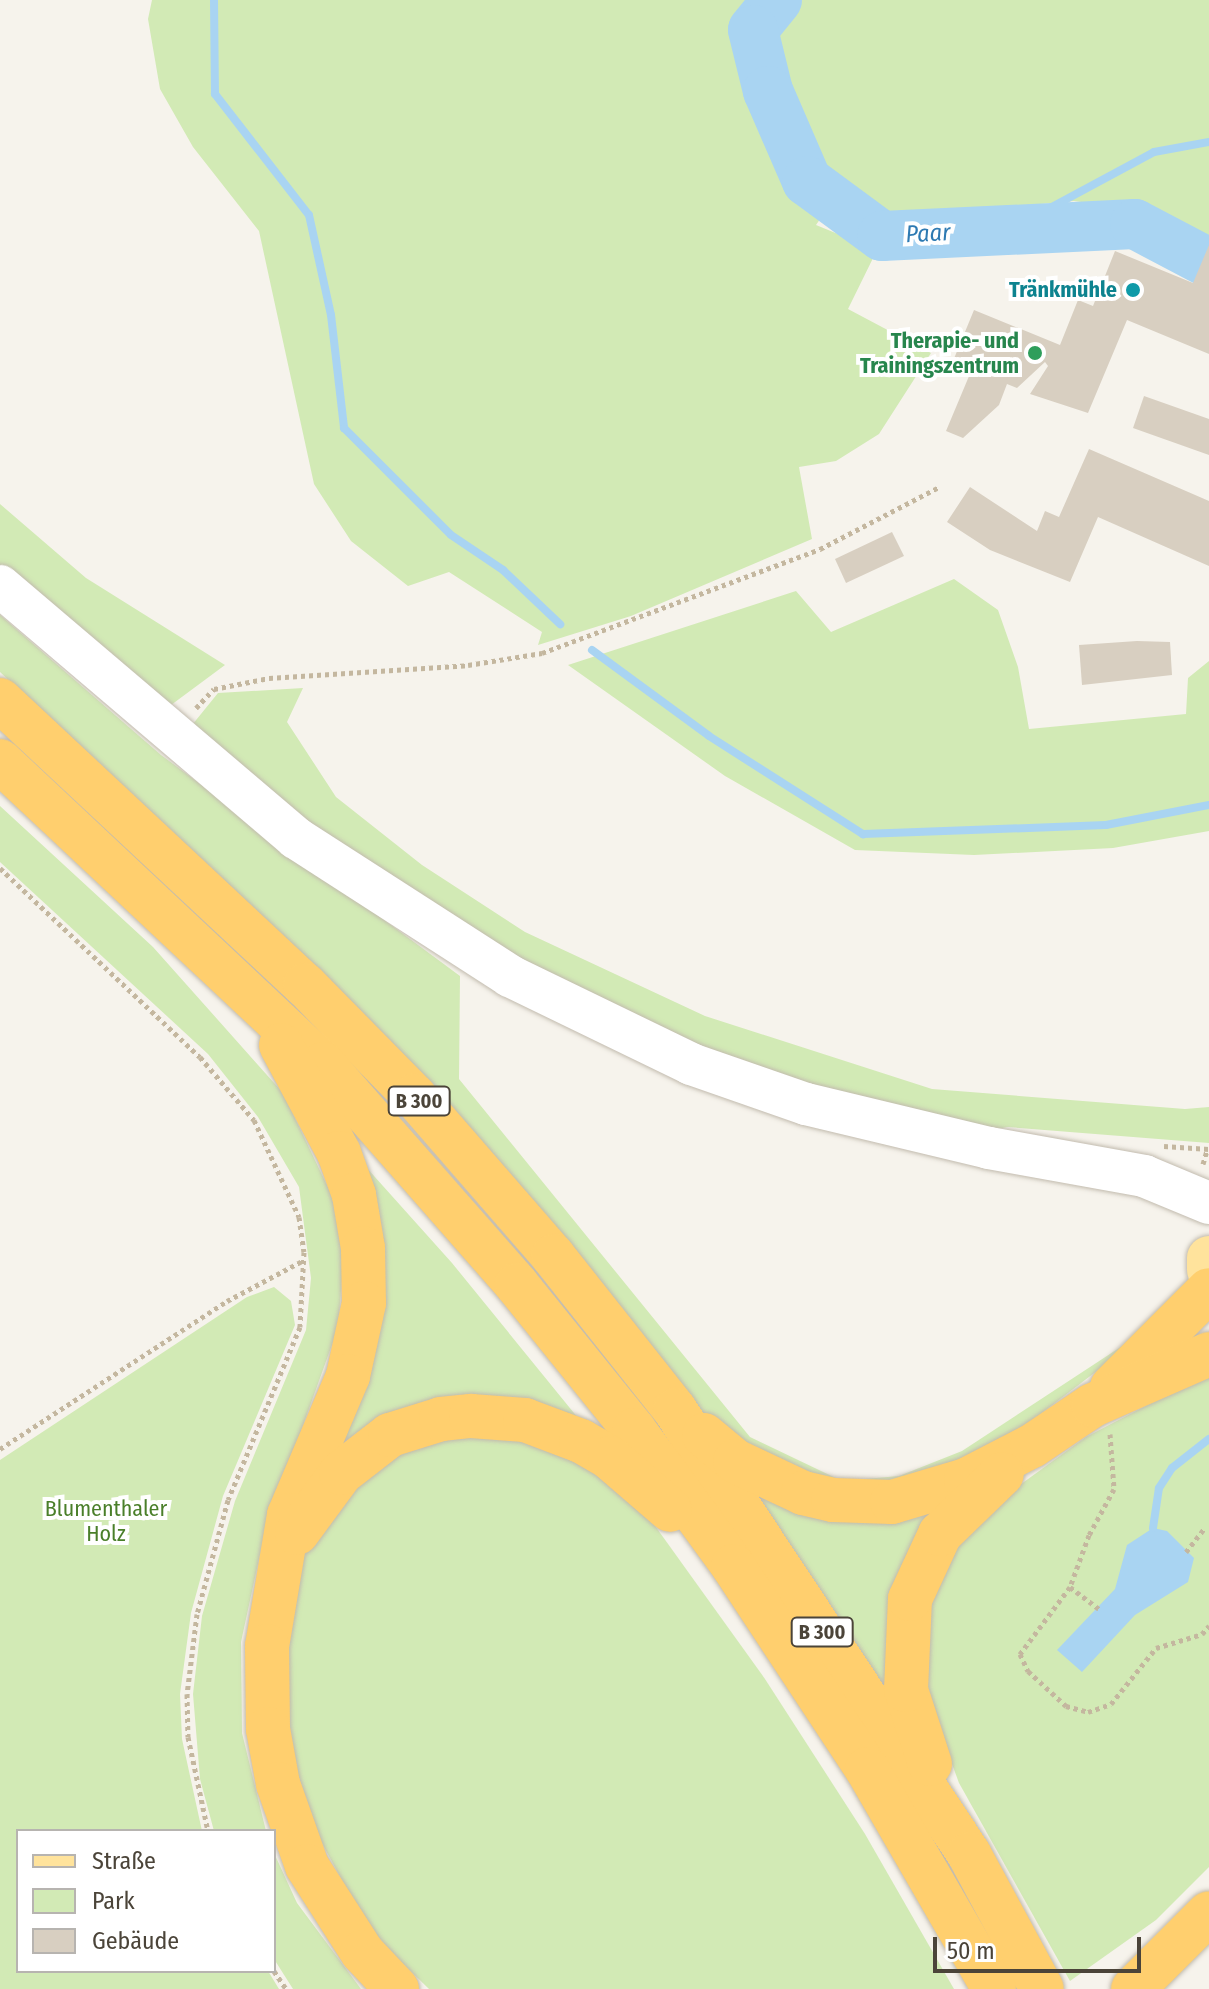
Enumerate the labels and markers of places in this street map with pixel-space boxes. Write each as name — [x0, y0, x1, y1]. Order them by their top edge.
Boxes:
place label: Tränkmühle — [1009, 277, 1117, 303]
marker: Tränkmühle — [1124, 281, 1142, 299]
place label: Therapie- und Trainingszentrum — [860, 327, 1019, 378]
marker: Therapie- und Trainingszentrum — [1026, 344, 1044, 362]

